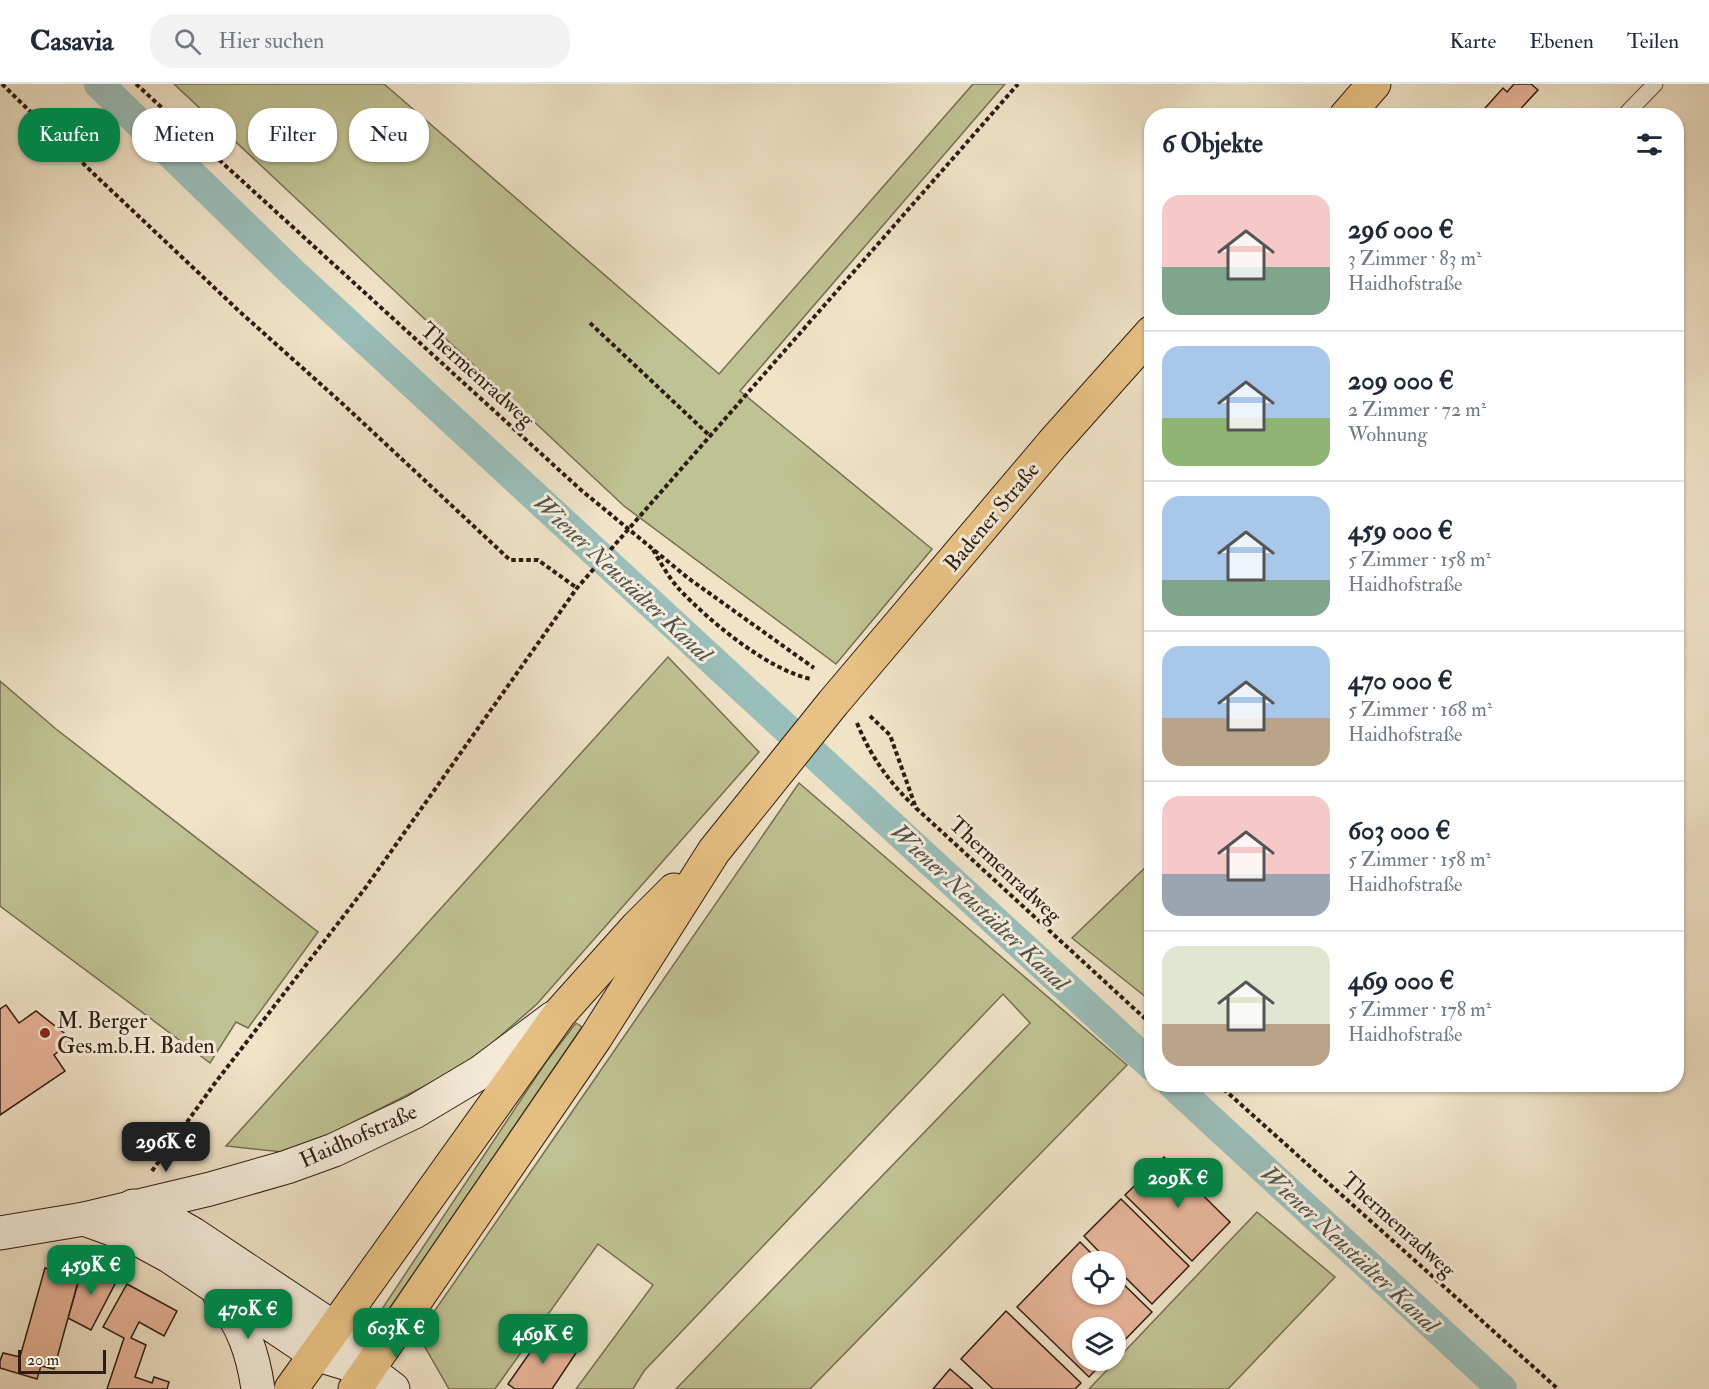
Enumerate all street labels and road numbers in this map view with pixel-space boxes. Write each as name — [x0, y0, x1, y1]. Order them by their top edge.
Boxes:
street label: Thermenradweg — [414, 316, 541, 434]
street label: Badener Straße — [938, 456, 1046, 577]
street label: Thermenradweg — [943, 810, 1068, 930]
street label: Haidhofstraße — [295, 1098, 422, 1174]
street label: Thermenradweg — [1335, 1166, 1462, 1284]

